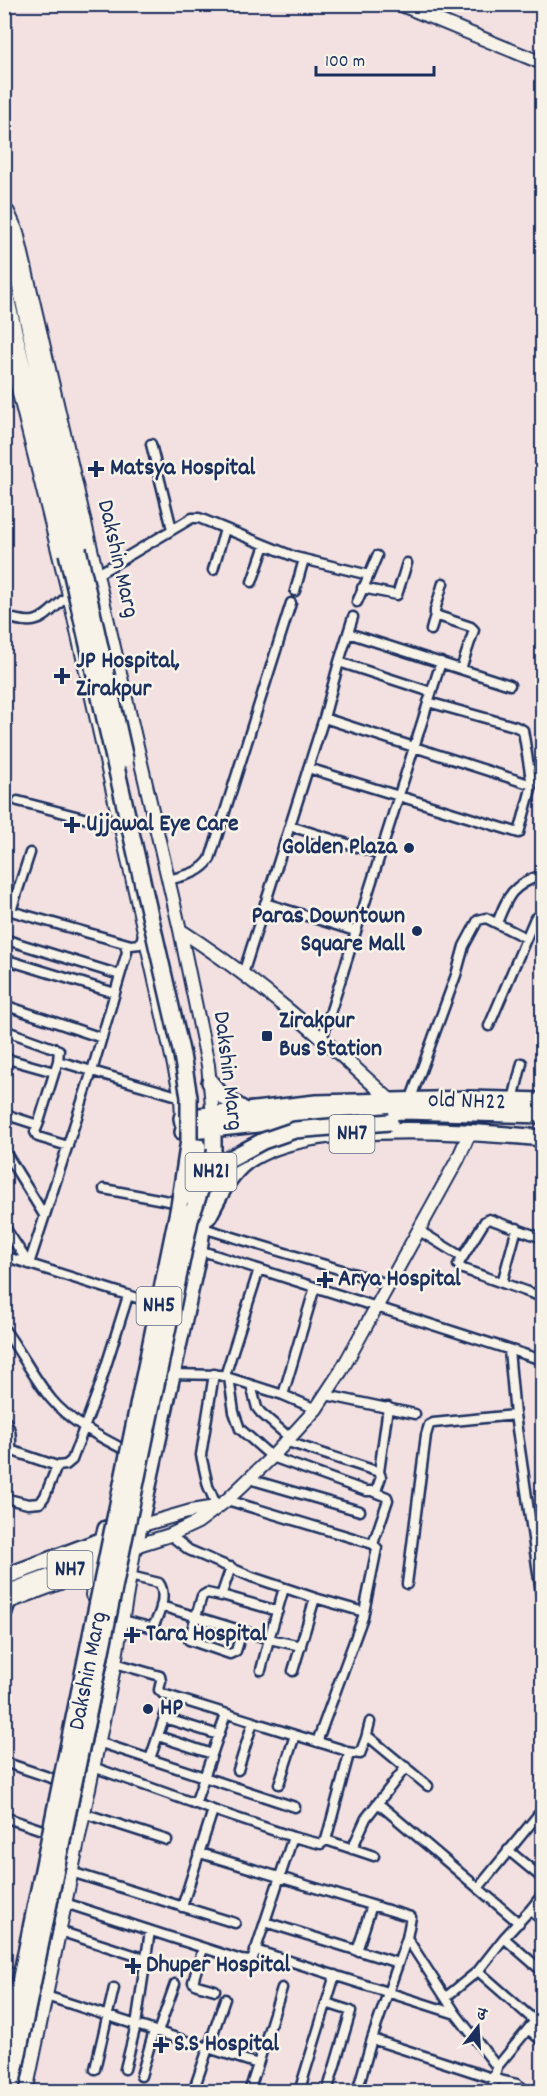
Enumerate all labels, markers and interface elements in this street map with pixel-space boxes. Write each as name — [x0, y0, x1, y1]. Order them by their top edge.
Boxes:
scale bar — [316, 39, 434, 77]
text: 100 m — [325, 50, 365, 75]
place label: Matsya Hospital — [110, 452, 255, 486]
marker: Matsya Hospital — [87, 460, 105, 478]
street label: Dakshin Marg — [87, 497, 147, 621]
place label: JP Hospital, Zirakpur — [76, 645, 180, 707]
marker: JP Hospital, Zirakpur — [53, 667, 71, 685]
place label: Ujjawal Eye Care — [86, 808, 239, 842]
marker: Ujjawal Eye Care — [63, 816, 81, 834]
place label: Golden Plaza — [282, 831, 398, 865]
marker: Golden Plaza — [402, 841, 416, 855]
place label: Paras Downtown Square Mall — [251, 900, 405, 962]
marker: Paras Downtown Square Mall — [410, 924, 424, 938]
place label: Zirakpur Bus Station — [279, 1005, 382, 1067]
street label: Dakshin Marg — [203, 1009, 251, 1133]
marker: Zirakpur Bus Station — [260, 1029, 274, 1043]
street label: old NH22 — [427, 1084, 507, 1120]
road number: NH7 — [330, 1115, 374, 1153]
road number: NH21 — [186, 1153, 236, 1191]
place label: Arya Hospital — [338, 1263, 461, 1297]
marker: Arya Hospital — [316, 1271, 334, 1289]
road number: NH5 — [136, 1287, 182, 1325]
road number: NH7 — [48, 1551, 92, 1589]
street label: Dakshin Marg — [61, 1609, 117, 1733]
place label: Tara Hospital — [146, 1618, 267, 1652]
marker: Tara Hospital — [123, 1626, 141, 1644]
place label: HP — [160, 1692, 183, 1726]
marker: HP — [141, 1702, 155, 1716]
place label: Dhuper Hospital — [146, 1949, 290, 1983]
marker: Dhuper Hospital — [124, 1957, 142, 1975]
north arrow — [448, 1997, 508, 2057]
text: उ — [473, 2002, 490, 2028]
place label: S.S Hospital — [174, 2028, 279, 2062]
marker: S.S Hospital — [152, 2036, 170, 2054]

